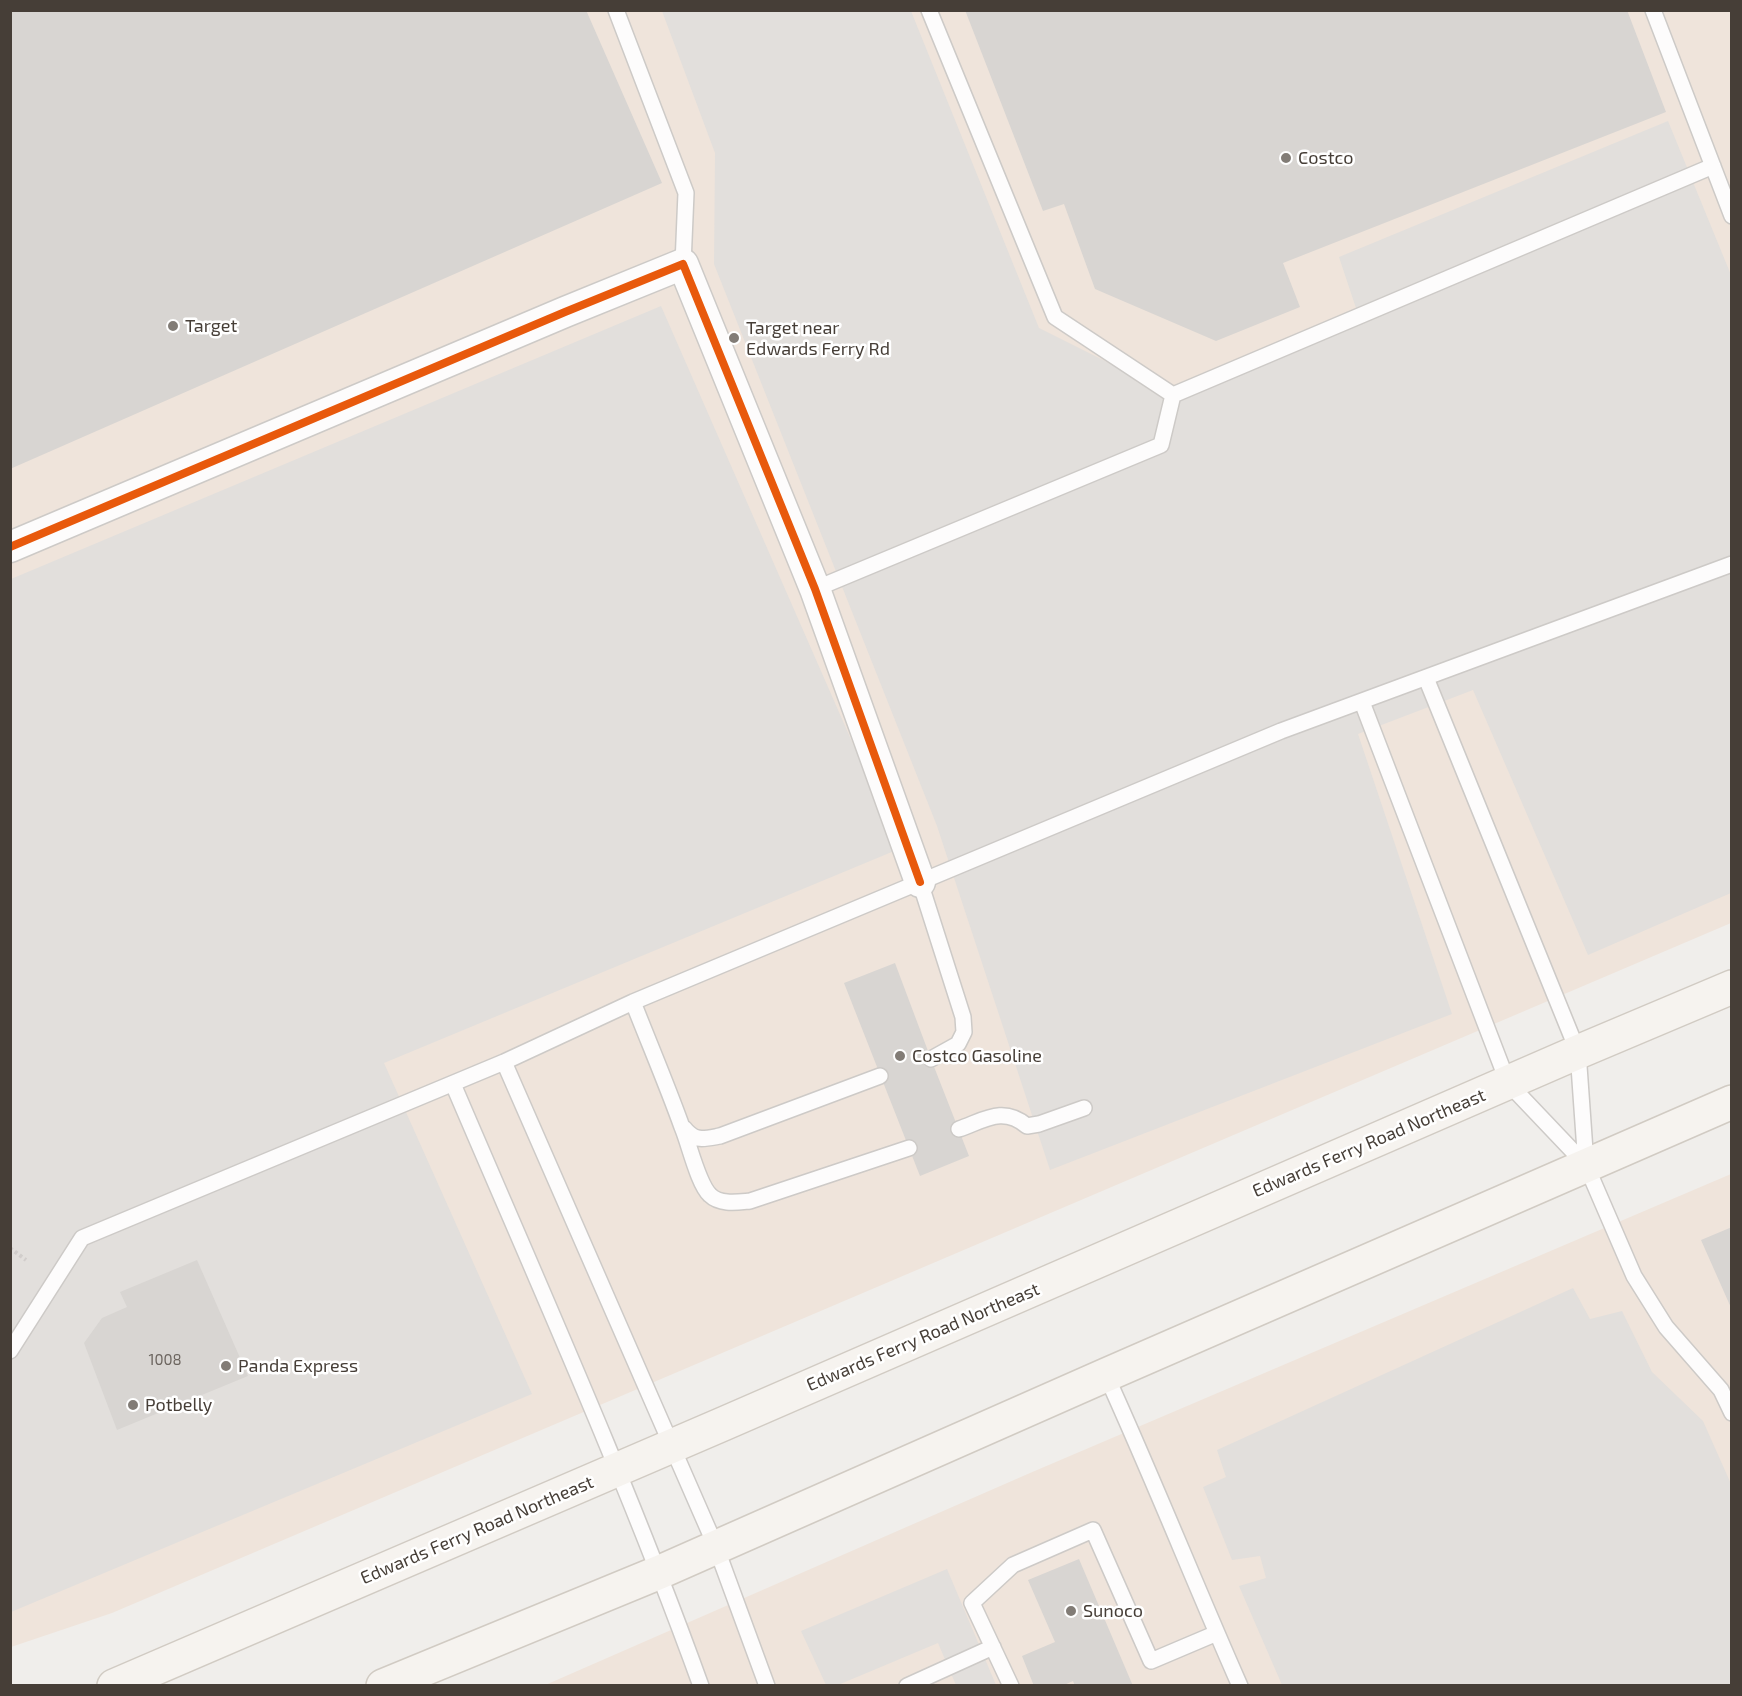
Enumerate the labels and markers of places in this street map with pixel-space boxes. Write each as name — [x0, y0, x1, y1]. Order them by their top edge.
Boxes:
place label: Costco — [1298, 147, 1353, 169]
marker: Costco — [1279, 151, 1293, 165]
place label: Target — [185, 315, 237, 337]
place label: Target near Edwards Ferry Rd — [746, 317, 890, 360]
marker: Target — [166, 319, 180, 333]
marker: Target near Edwards Ferry Rd — [727, 331, 741, 345]
place label: Costco Gasoline — [912, 1045, 1042, 1067]
marker: Costco Gasoline — [893, 1049, 907, 1063]
place label: Panda Express — [238, 1355, 358, 1377]
marker: Panda Express — [219, 1359, 233, 1373]
place label: Potbelly — [145, 1394, 212, 1416]
marker: Potbelly — [126, 1398, 140, 1412]
place label: Sunoco — [1083, 1600, 1143, 1622]
marker: Sunoco — [1064, 1604, 1078, 1618]

